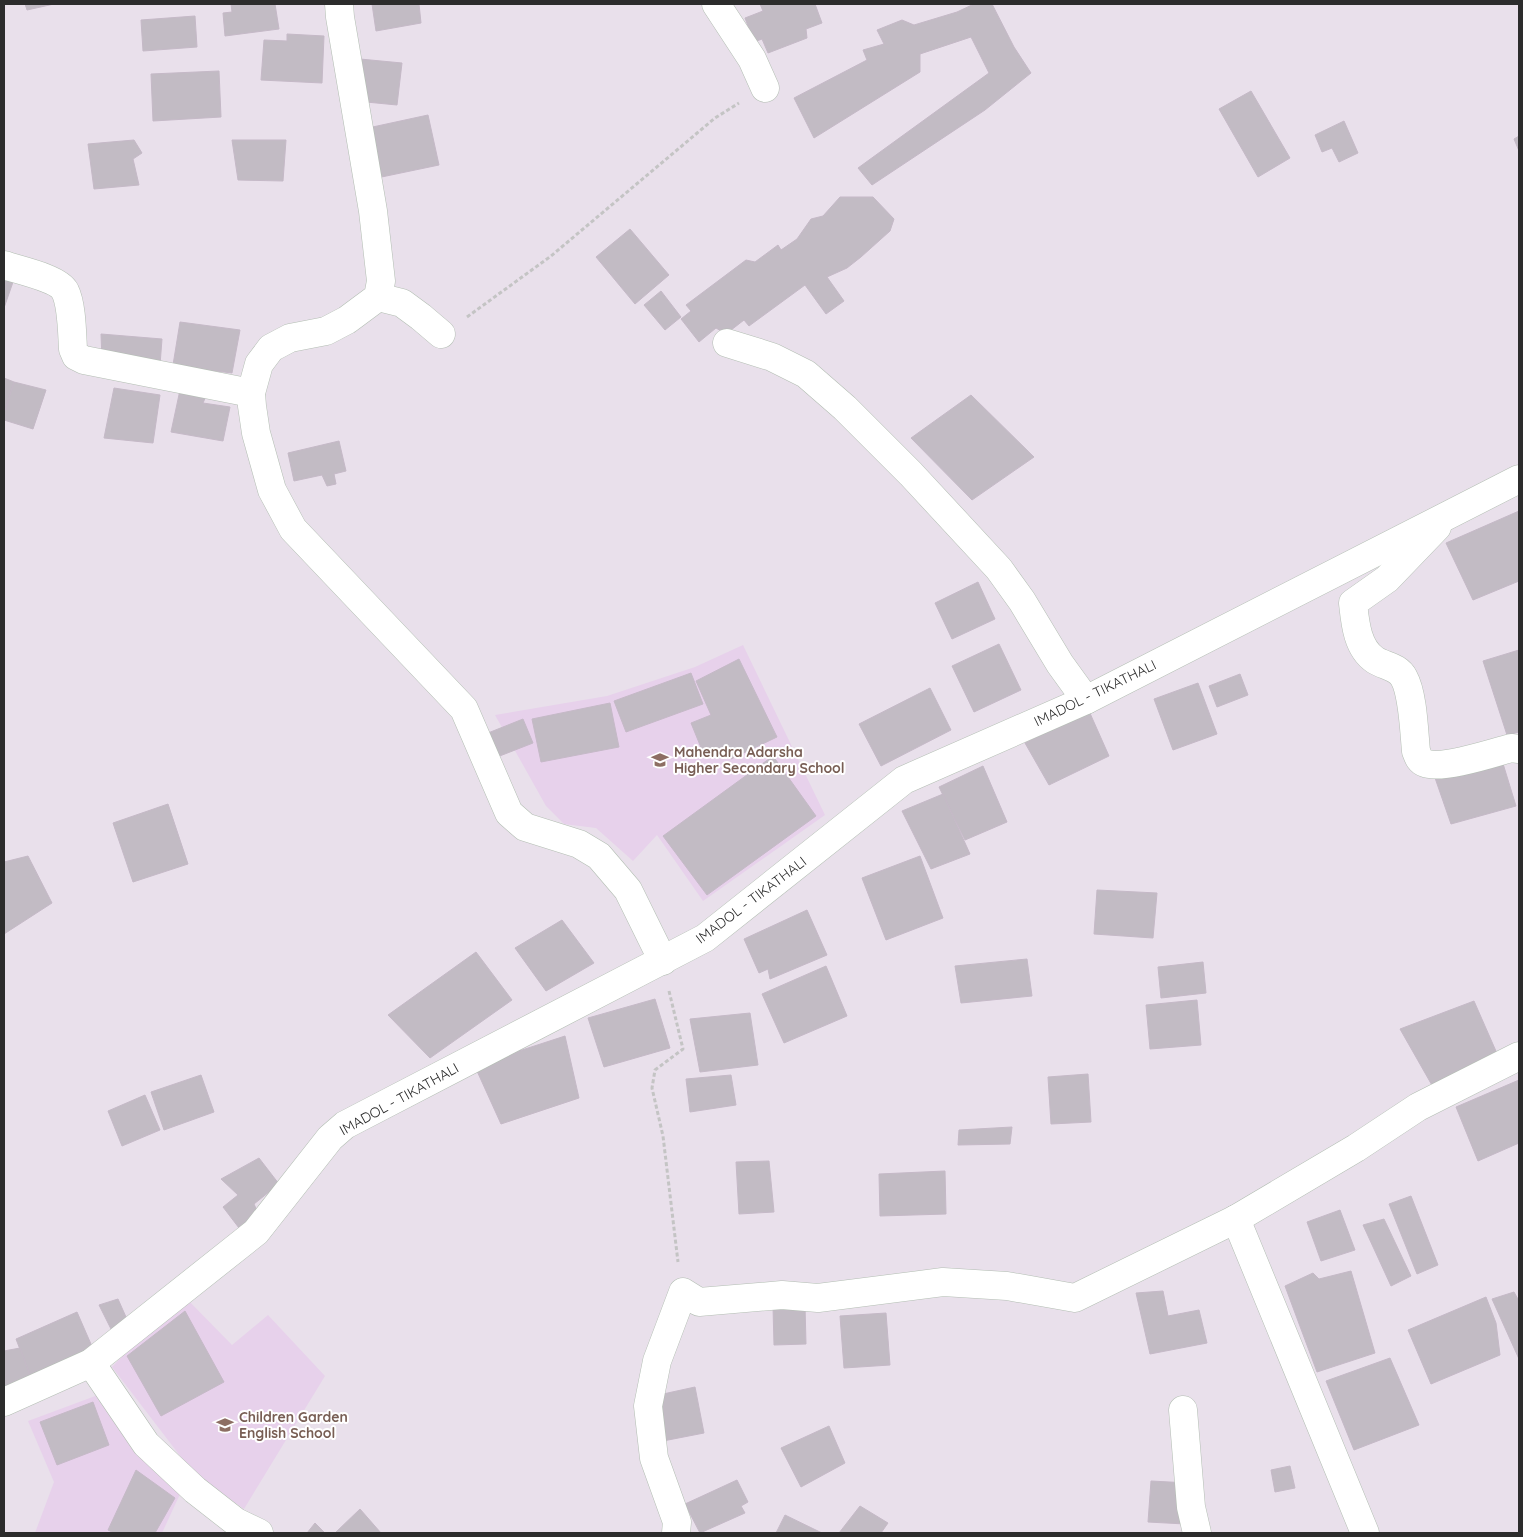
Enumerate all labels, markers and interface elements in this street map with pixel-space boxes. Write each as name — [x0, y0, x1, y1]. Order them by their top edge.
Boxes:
street label: IMADOL - TIKATHALI — [1031, 656, 1159, 730]
place label: Mahendra Adarsha Higher Secondary School — [674, 743, 845, 777]
school or university icon: Mahendra Adarsha Higher Secondary School — [650, 750, 670, 770]
street label: IMADOL - TIKATHALI — [692, 853, 810, 947]
street label: IMADOL - TIKATHALI — [336, 1059, 462, 1139]
place label: Children Garden English School — [239, 1408, 348, 1442]
school or university icon: Children Garden English School — [215, 1415, 235, 1435]

